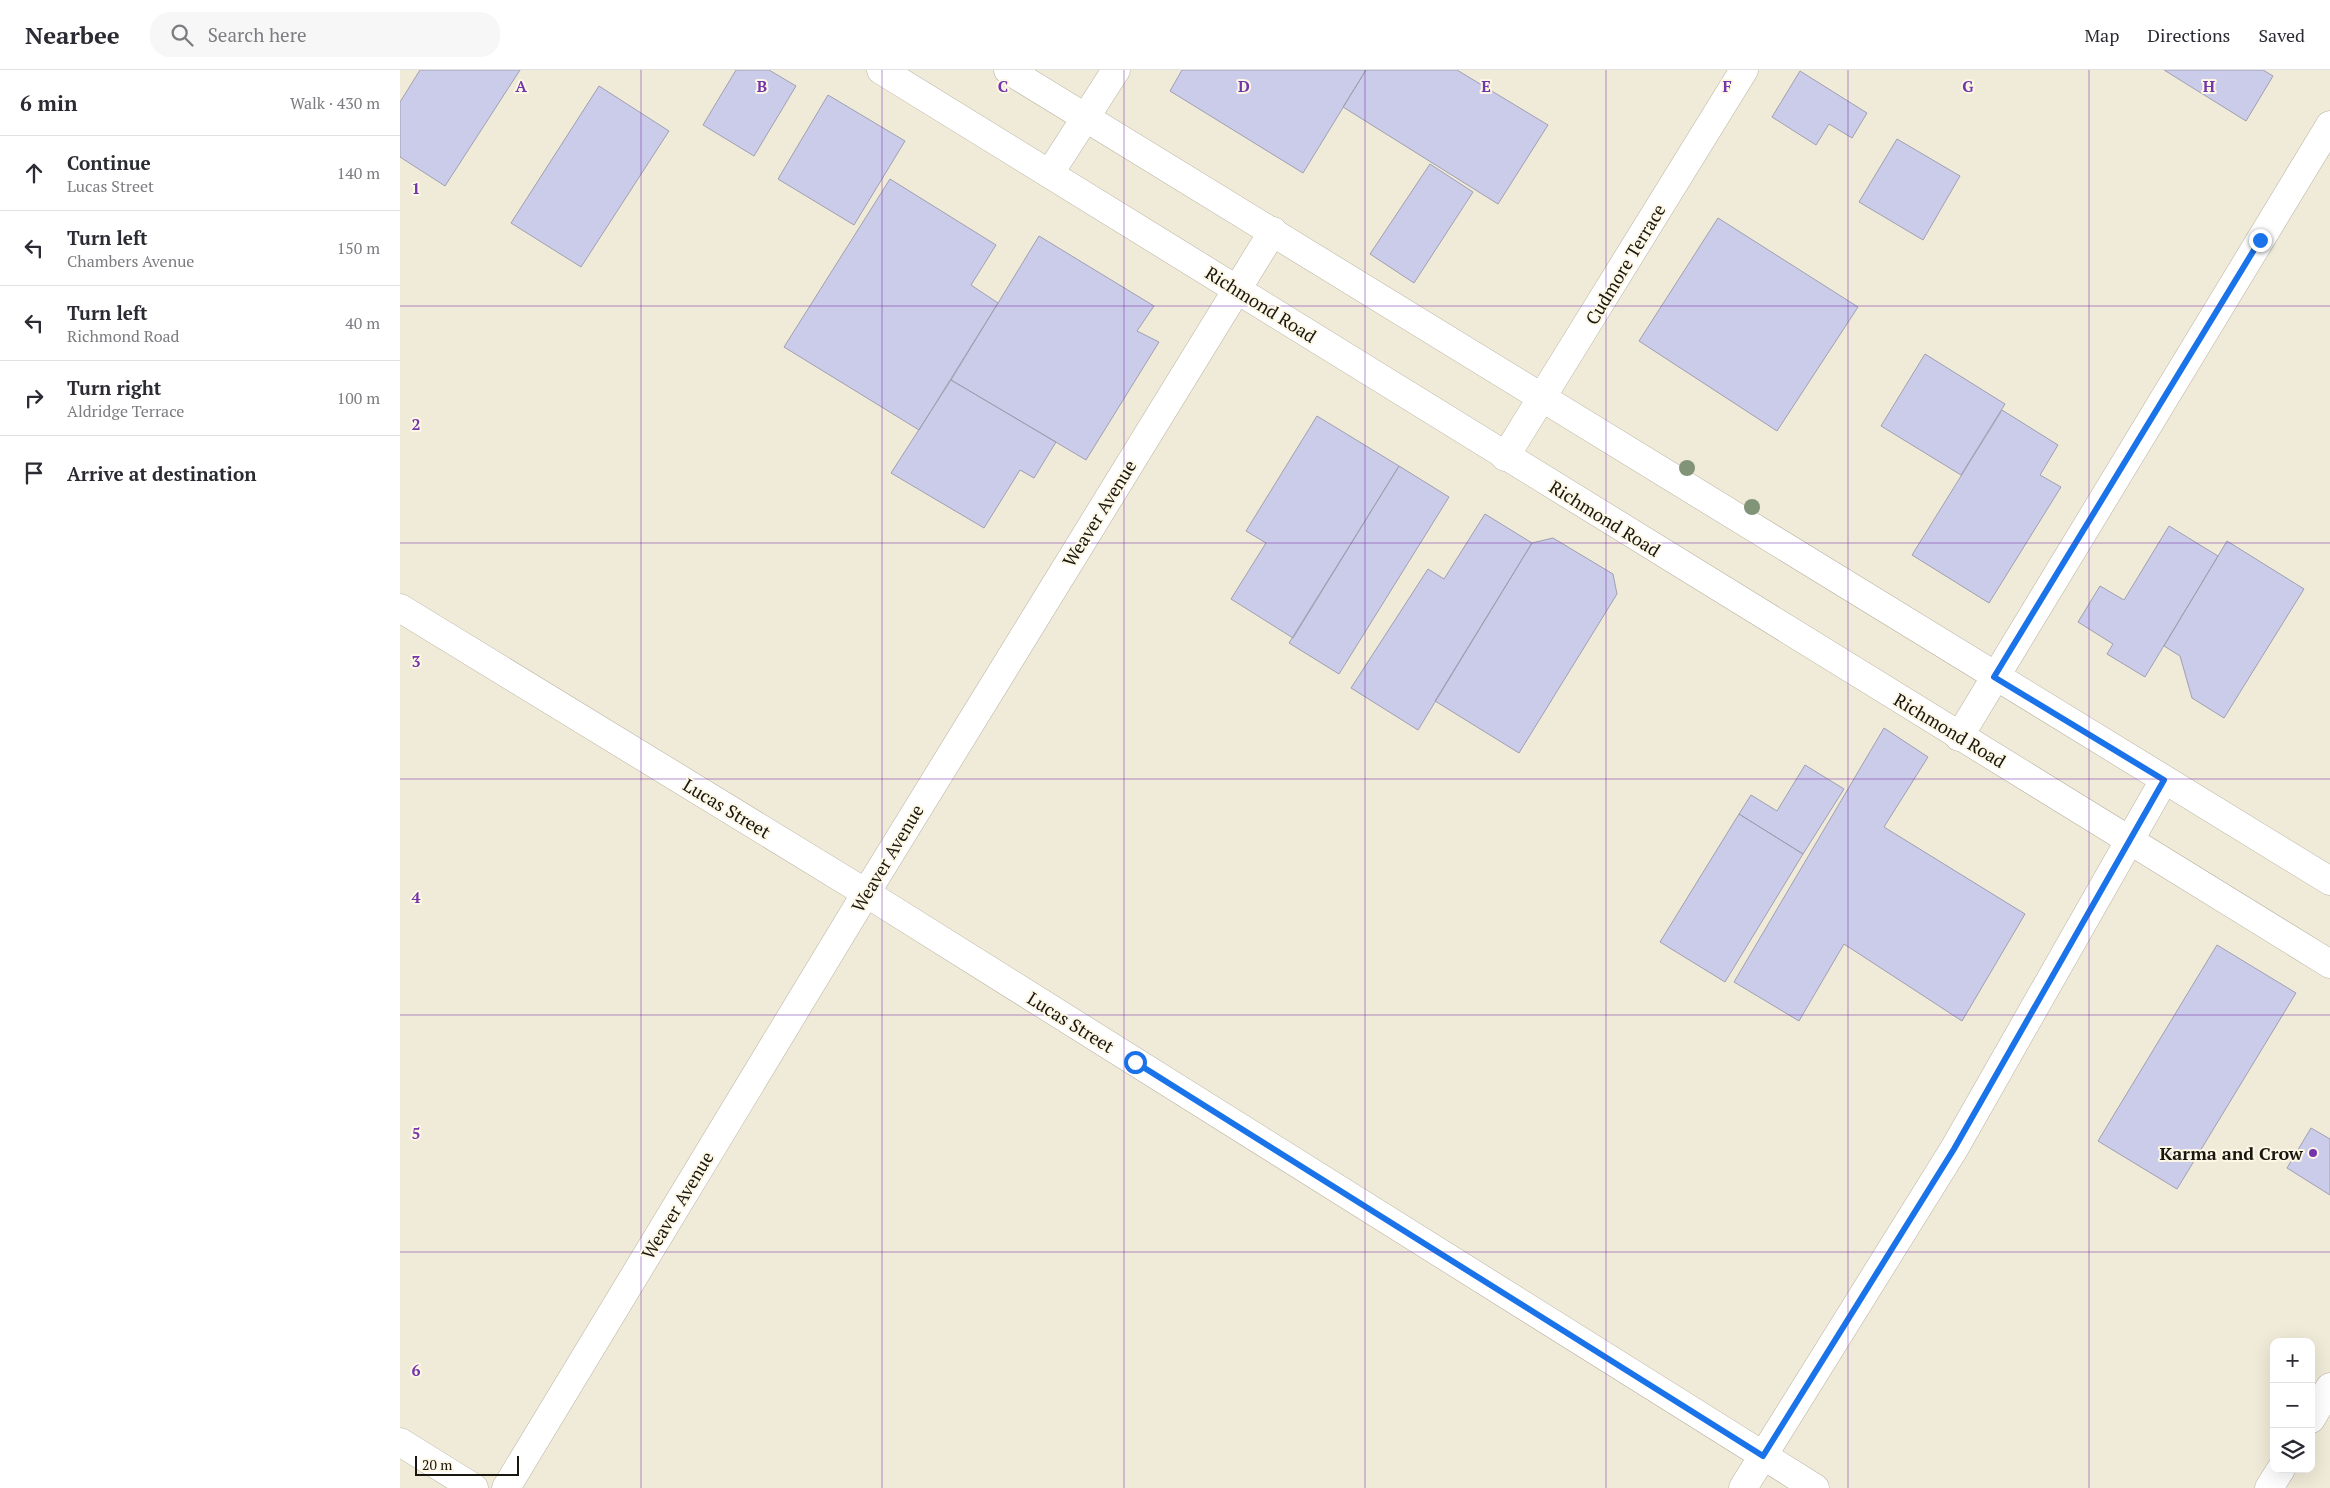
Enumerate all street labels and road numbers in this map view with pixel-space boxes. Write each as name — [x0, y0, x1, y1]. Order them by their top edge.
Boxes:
street label: Cudmore Terrace — [1579, 199, 1671, 329]
street label: Richmond Road — [1201, 260, 1321, 348]
street label: Weaver Avenue — [1057, 455, 1141, 571]
street label: Richmond Road — [1545, 474, 1665, 562]
street label: Richmond Road — [1890, 687, 2010, 773]
street label: Lucas Street — [679, 773, 775, 844]
street label: Weaver Avenue — [845, 800, 929, 916]
street label: Lucas Street — [1023, 986, 1119, 1058]
street label: Weaver Avenue — [635, 1147, 719, 1263]

